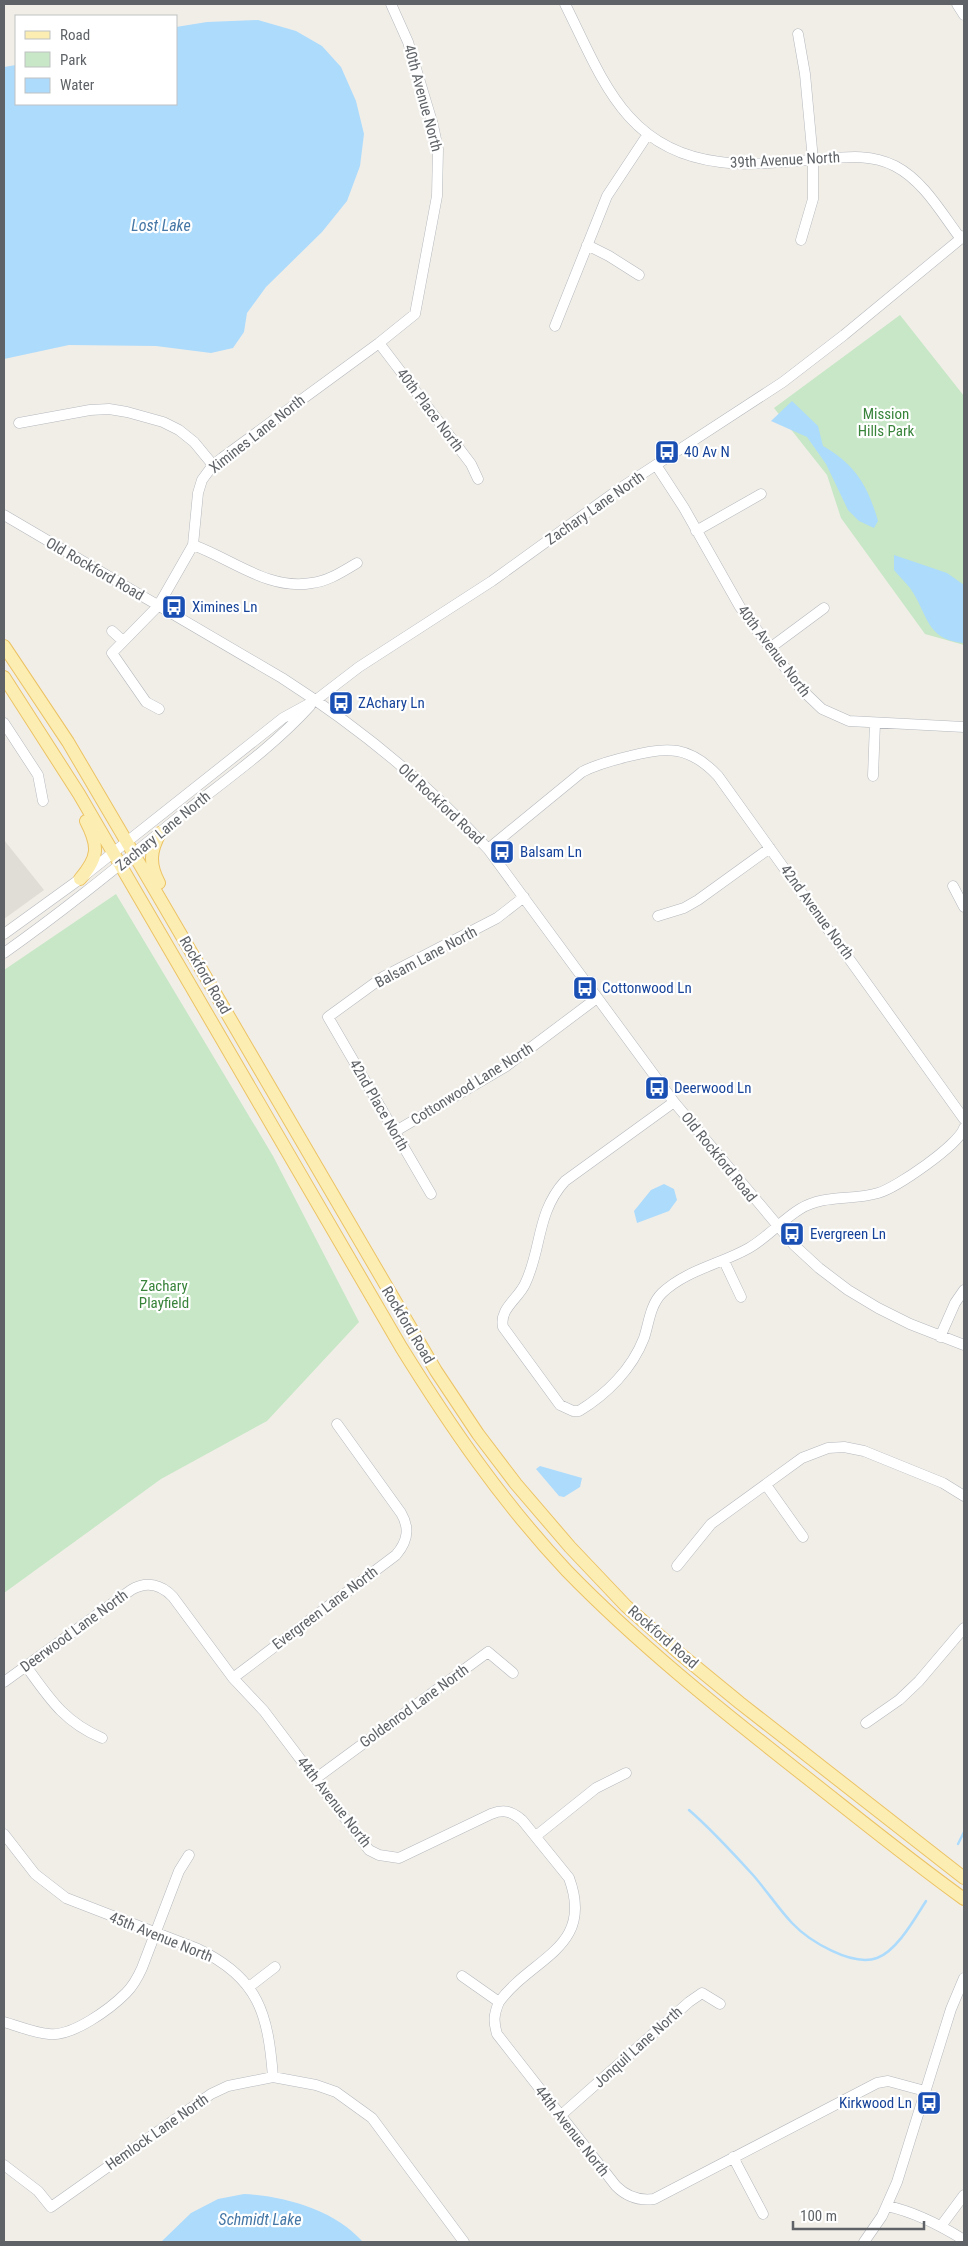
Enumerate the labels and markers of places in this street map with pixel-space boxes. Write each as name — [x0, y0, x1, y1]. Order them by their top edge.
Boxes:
bus stop icon: 40 Av N — [654, 439, 680, 465]
place label: 40 Av N — [684, 443, 730, 461]
bus stop icon: Ximines Ln — [161, 594, 187, 620]
place label: Ximines Ln — [192, 598, 257, 616]
bus stop icon: ZAchary Ln — [328, 690, 354, 716]
place label: ZAchary Ln — [358, 694, 425, 712]
bus stop icon: Balsam Ln — [489, 839, 515, 865]
place label: Balsam Ln — [520, 843, 582, 861]
bus stop icon: Cottonwood Ln — [572, 975, 598, 1001]
place label: Cottonwood Ln — [602, 979, 692, 997]
bus stop icon: Deerwood Ln — [644, 1075, 670, 1101]
place label: Deerwood Ln — [674, 1079, 751, 1097]
bus stop icon: Evergreen Ln — [779, 1221, 805, 1247]
place label: Evergreen Ln — [810, 1225, 886, 1243]
bus stop icon: Kirkwood Ln — [916, 2090, 942, 2116]
place label: Kirkwood Ln — [839, 2094, 912, 2112]

